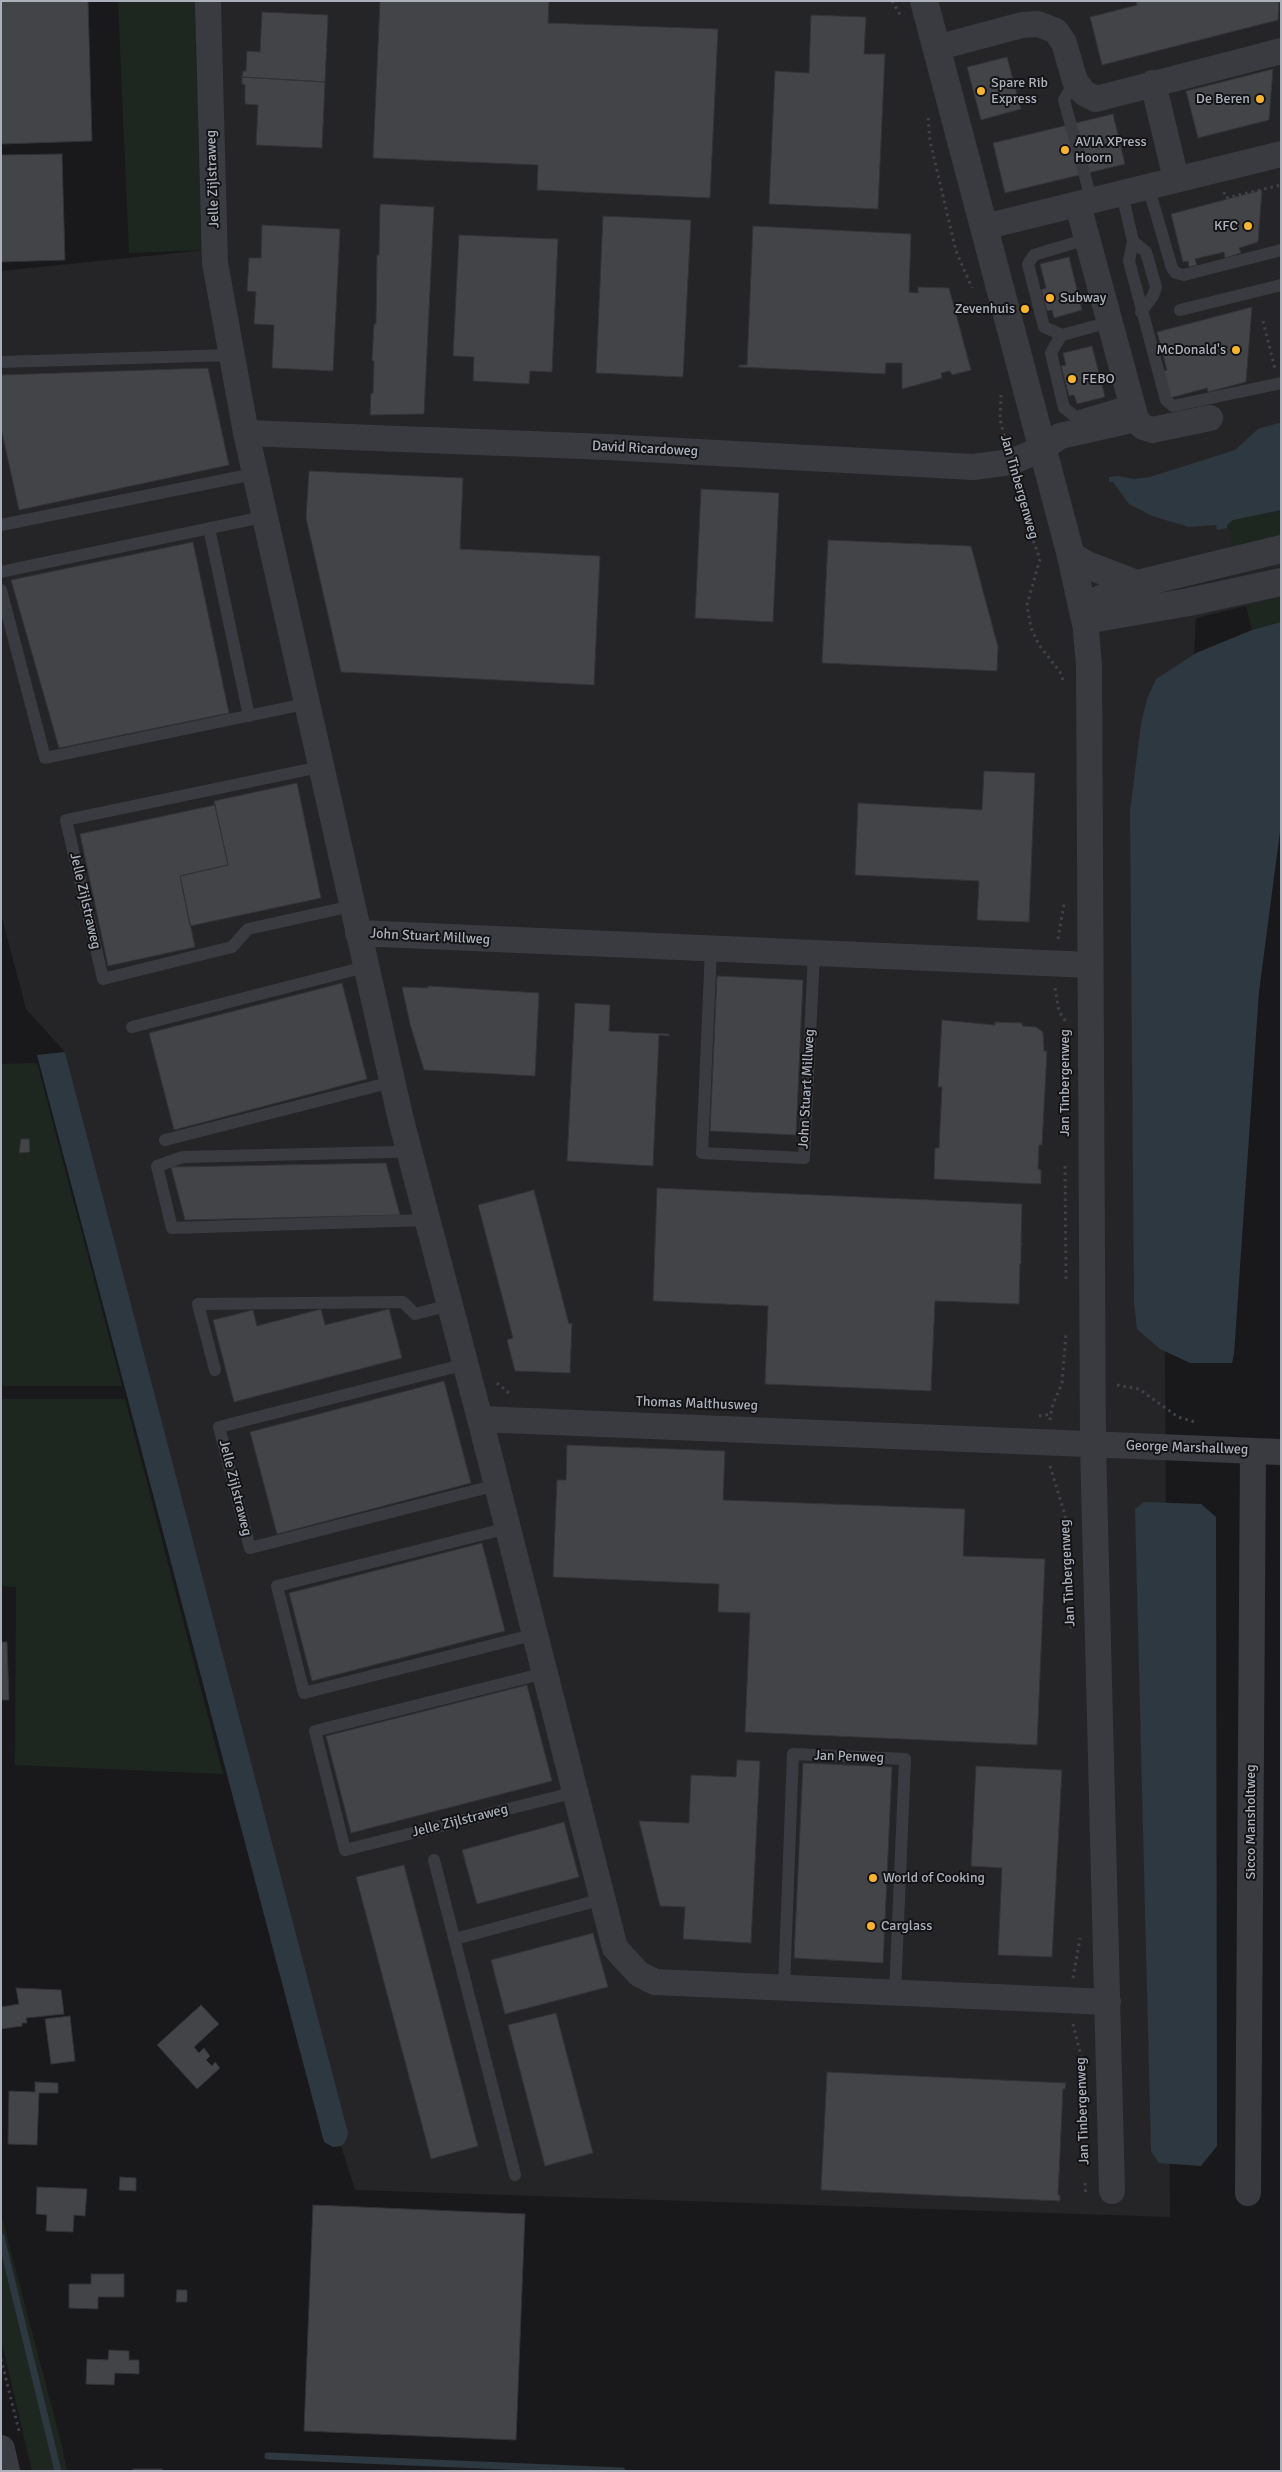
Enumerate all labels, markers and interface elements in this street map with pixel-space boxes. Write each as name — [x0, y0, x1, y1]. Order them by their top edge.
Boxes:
place label: Spare Rib Express — [991, 75, 1048, 108]
marker: Spare Rib Express — [975, 85, 987, 97]
place label: De Beren — [1196, 91, 1250, 107]
marker: De Beren — [1254, 93, 1266, 105]
street label: Jelle Zijlstraweg — [203, 130, 223, 228]
place label: AVIA XPress Hoorn — [1075, 134, 1147, 166]
marker: AVIA XPress Hoorn — [1059, 144, 1071, 156]
place label: KFC — [1214, 218, 1238, 234]
marker: KFC — [1242, 220, 1254, 232]
place label: Subway — [1060, 290, 1106, 306]
marker: Subway — [1044, 292, 1056, 304]
place label: Zevenhuis — [955, 301, 1015, 317]
marker: Zevenhuis — [1019, 303, 1031, 315]
place label: McDonald's — [1157, 342, 1226, 358]
marker: McDonald's — [1230, 344, 1242, 356]
place label: FEBO — [1082, 371, 1115, 387]
marker: FEBO — [1066, 373, 1078, 385]
street label: Jan Tinbergenweg — [996, 433, 1042, 541]
street label: David Ricardoweg — [592, 438, 698, 460]
street label: Jelle Zijlstraweg — [66, 851, 104, 951]
street label: John Stuart Millweg — [370, 925, 490, 949]
street label: John Stuart Millweg — [795, 1029, 819, 1149]
street label: Jan Tinbergenweg — [1057, 1029, 1073, 1137]
street label: Thomas Malthusweg — [636, 1393, 758, 1415]
street label: George Marshallweg — [1126, 1437, 1248, 1459]
street label: Jelle Zijlstraweg — [215, 1438, 255, 1538]
street label: Jan Tinbergenweg — [1057, 1519, 1079, 1627]
street label: Jan Penweg — [814, 1747, 884, 1767]
street label: Sicco Mansholtweg — [1243, 1764, 1259, 1880]
street label: Jelle Zijlstraweg — [410, 1801, 510, 1841]
place label: World of Cooking — [883, 1870, 985, 1886]
marker: World of Cooking — [867, 1872, 879, 1884]
place label: Carglass — [881, 1918, 932, 1934]
marker: Carglass — [865, 1920, 877, 1932]
street label: Jan Tinbergenweg — [1073, 2057, 1093, 2165]

